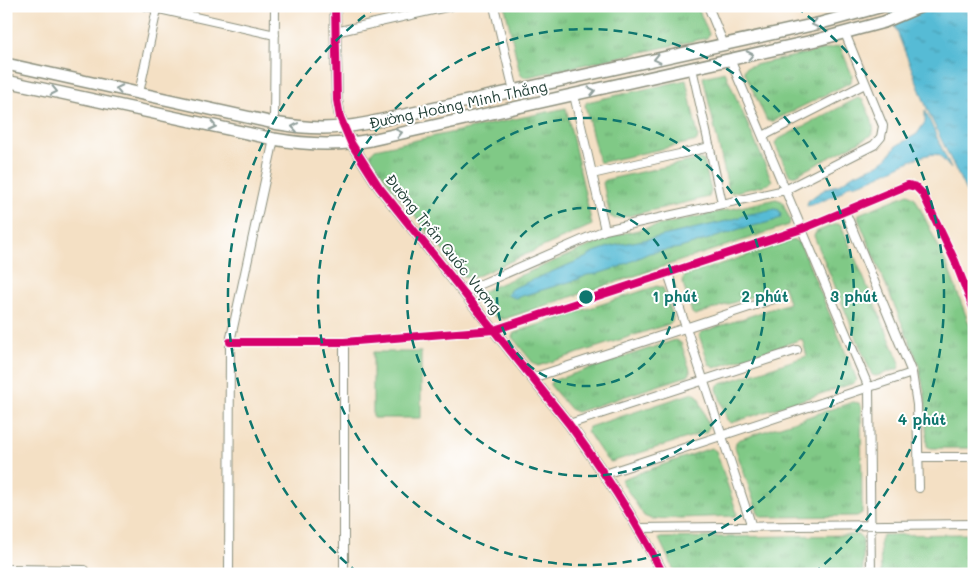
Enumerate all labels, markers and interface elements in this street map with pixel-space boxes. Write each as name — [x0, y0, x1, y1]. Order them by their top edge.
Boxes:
one-way arrow — [811, 18, 820, 29]
one-way arrow — [746, 50, 755, 61]
one-way arrow — [652, 53, 661, 64]
street label: Đường Hoàng Minh Thắng — [367, 75, 549, 133]
one-way arrow — [115, 84, 124, 95]
one-way arrow — [49, 85, 58, 96]
one-way arrow — [587, 86, 596, 96]
one-way arrow — [208, 120, 217, 131]
one-way arrow — [291, 122, 300, 132]
one-way arrow — [394, 128, 403, 139]
street label: Đường Trần Quốc Vượng — [381, 169, 507, 318]
text: 1 phút — [652, 286, 698, 306]
text: 2 phút — [741, 286, 789, 306]
text: 3 phút — [830, 286, 878, 306]
centre of rings — [577, 288, 595, 306]
text: 4 phút — [898, 409, 946, 429]

